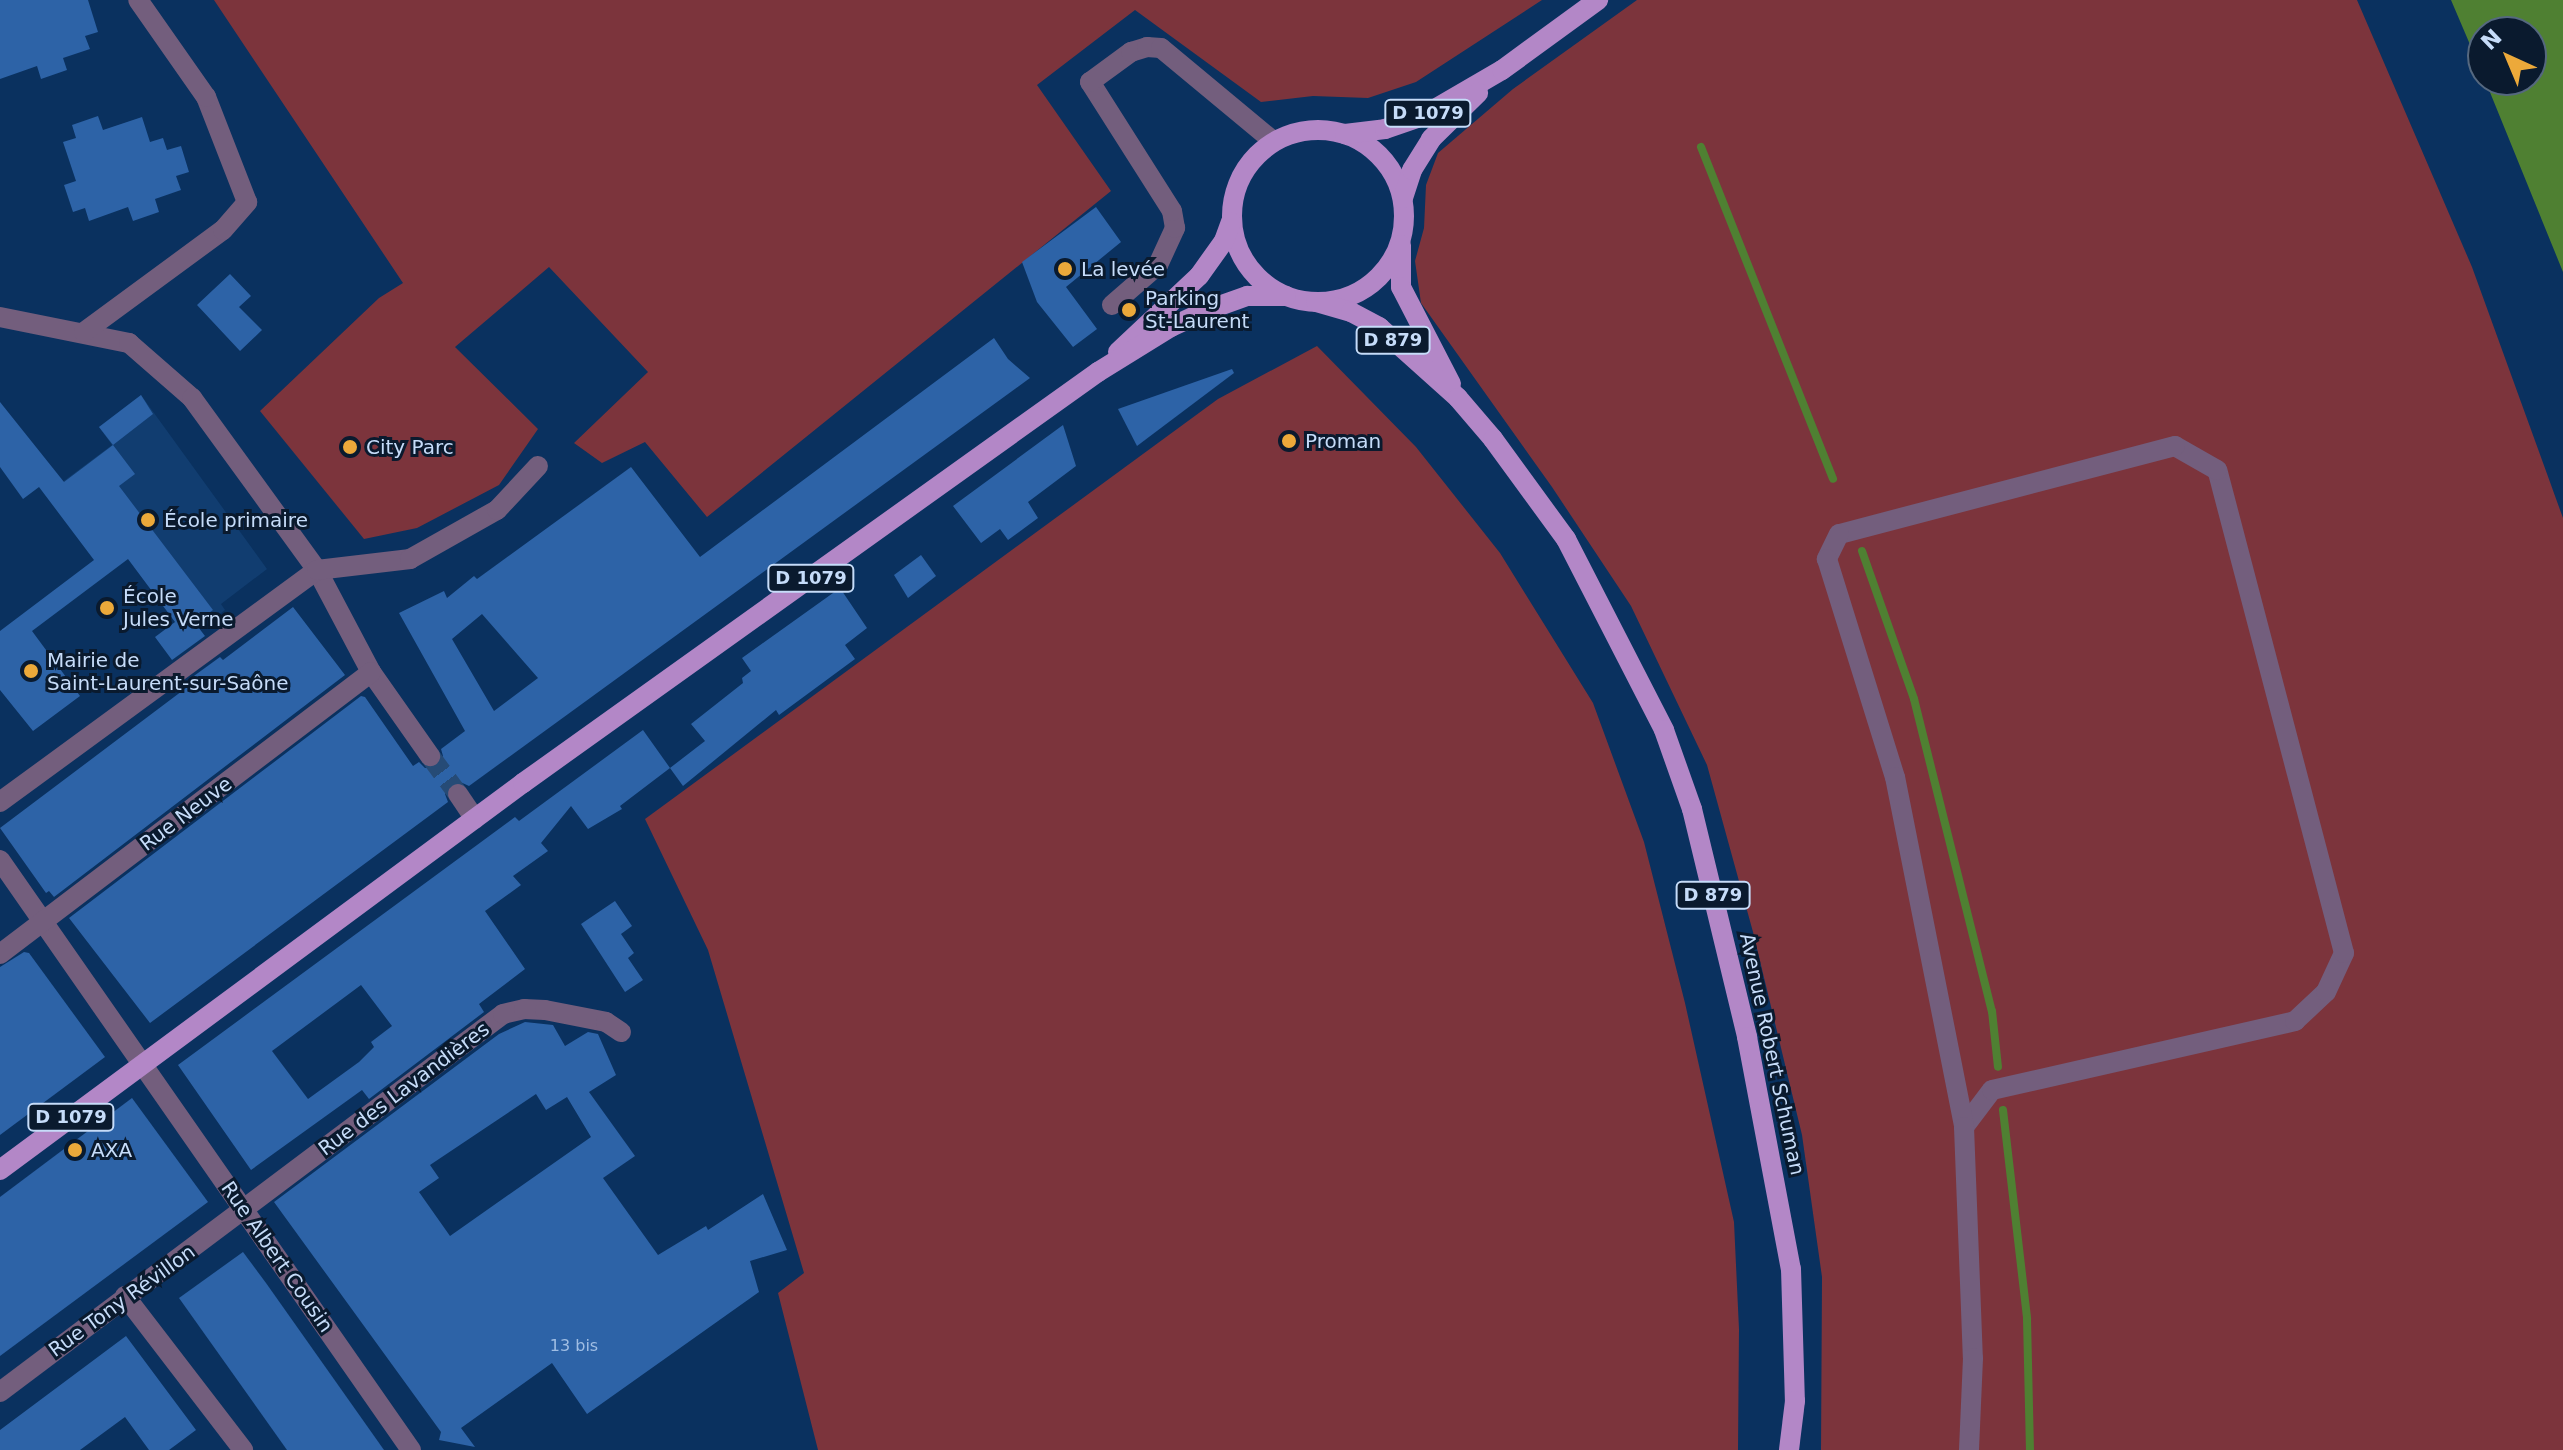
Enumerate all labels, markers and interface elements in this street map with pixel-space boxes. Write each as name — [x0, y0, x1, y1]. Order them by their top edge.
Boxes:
north arrow — [2467, 16, 2547, 96]
text: N — [2476, 24, 2507, 55]
road number: D 1079 — [1384, 99, 1472, 127]
place label: La levée — [1081, 257, 1165, 281]
marker: La levée — [1056, 260, 1074, 278]
place label: Parking St-Laurent — [1145, 286, 1249, 333]
marker: Parking St-Laurent — [1120, 301, 1138, 319]
road number: D 879 — [1355, 326, 1431, 354]
place label: Proman — [1305, 429, 1381, 453]
marker: Proman — [1280, 432, 1298, 450]
place label: City Parc — [366, 435, 454, 459]
marker: City Parc — [341, 438, 359, 456]
place label: École primaire — [164, 508, 308, 532]
marker: École primaire — [139, 511, 157, 529]
road number: D 1079 — [767, 564, 855, 592]
place label: École Jules Verne — [123, 584, 233, 631]
marker: École Jules Verne — [98, 599, 116, 617]
place label: Mairie de Saint-Laurent-sur-Saône — [47, 648, 289, 695]
marker: Mairie de Saint-Laurent-sur-Saône — [22, 662, 40, 680]
street label: Rue Neuve — [135, 772, 237, 856]
road number: D 879 — [1675, 881, 1751, 909]
street label: Avenue Robert Schuman — [1735, 931, 1809, 1177]
street label: Rue des Lavandières — [314, 1017, 494, 1161]
road number: D 1079 — [27, 1103, 115, 1131]
place label: AXA — [91, 1138, 132, 1162]
marker: AXA — [66, 1141, 84, 1159]
street label: Rue Albert Cousin — [216, 1177, 338, 1337]
street label: Rue Tony Révillon — [44, 1240, 200, 1362]
house number: 13 bis — [550, 1336, 598, 1356]

